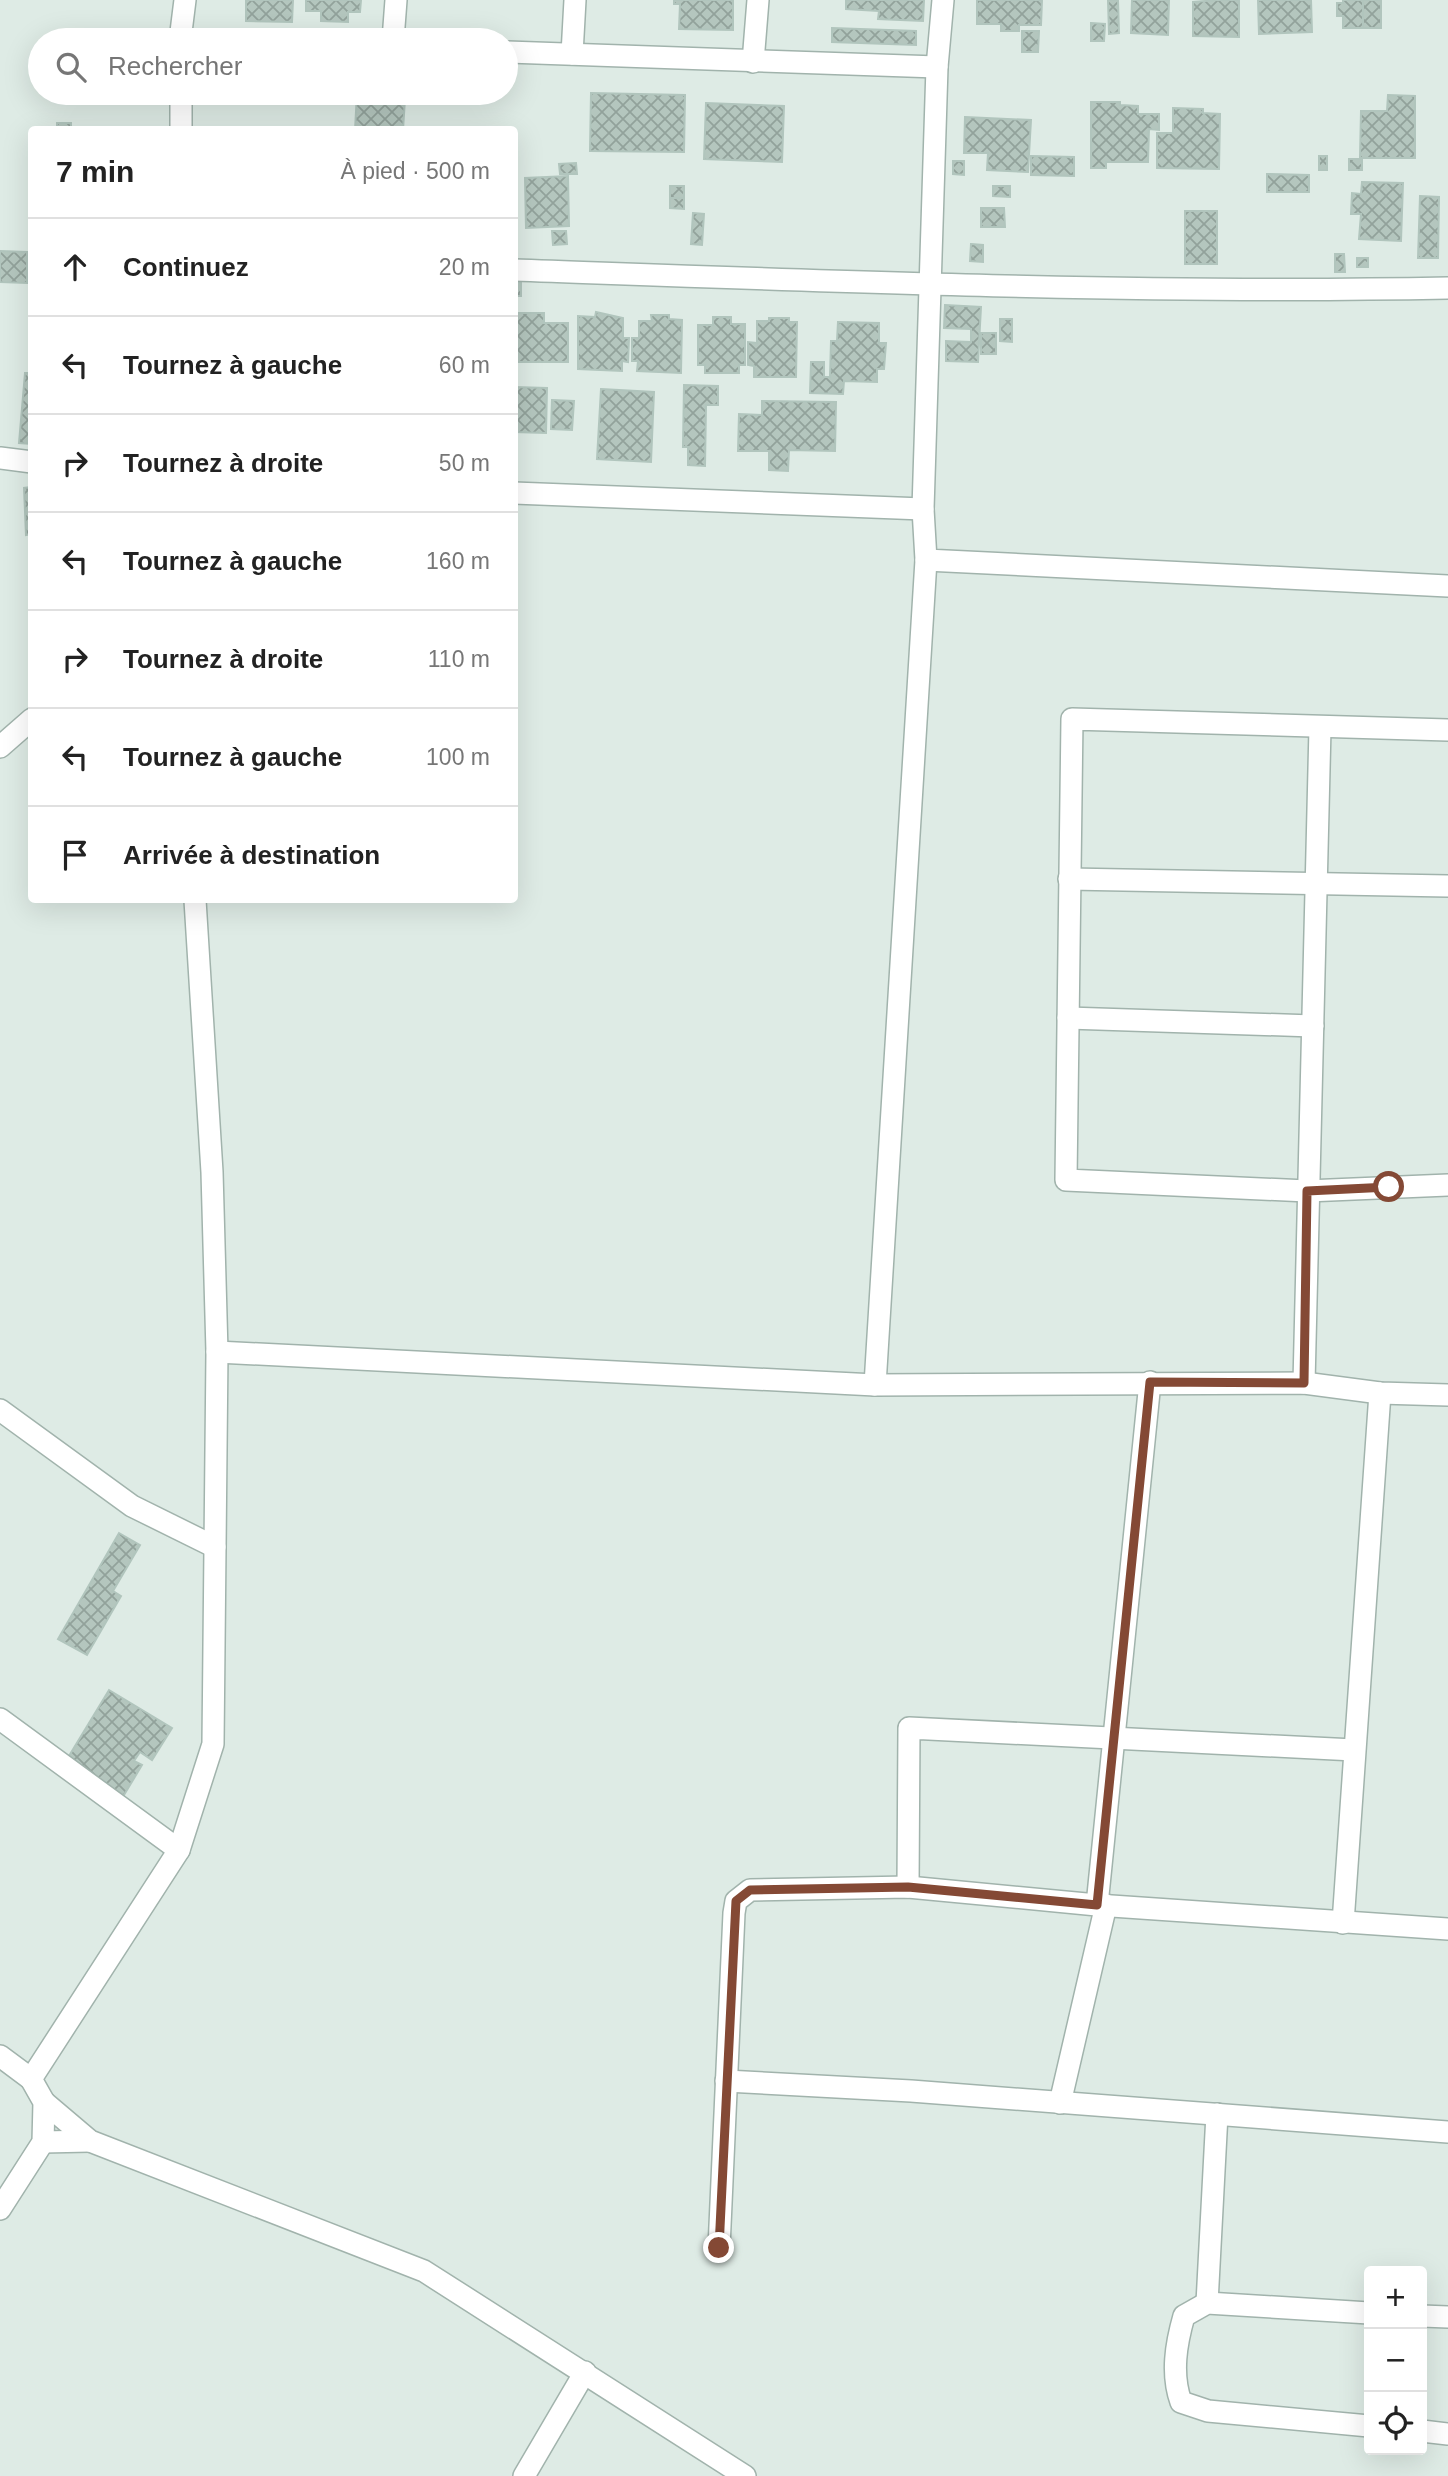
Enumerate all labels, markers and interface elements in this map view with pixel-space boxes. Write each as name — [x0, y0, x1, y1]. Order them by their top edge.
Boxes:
search box — [28, 28, 518, 105]
icon: search — [52, 48, 90, 86]
text: Rechercher — [108, 51, 242, 81]
text: 7 min — [56, 155, 134, 188]
text: À pied · 500 m — [340, 158, 490, 184]
icon: ahead — [56, 248, 94, 286]
text: Continuez — [123, 252, 249, 282]
text: 20 m — [439, 254, 490, 280]
icon: left — [56, 346, 94, 384]
text: Tournez à gauche — [123, 350, 342, 380]
text: 60 m — [439, 352, 490, 378]
icon: right — [56, 444, 94, 482]
text: Tournez à droite — [123, 448, 323, 478]
text: 50 m — [439, 450, 490, 476]
icon: left — [56, 542, 94, 580]
text: Tournez à gauche — [123, 546, 342, 576]
text: 160 m — [426, 548, 490, 574]
icon: right — [56, 640, 94, 678]
text: Tournez à droite — [123, 644, 323, 674]
text: 110 m — [428, 646, 490, 672]
icon: left — [56, 738, 94, 776]
text: Tournez à gauche — [123, 742, 342, 772]
text: 100 m — [426, 744, 490, 770]
icon: arrive — [56, 836, 94, 874]
text: Arrivée à destination — [123, 840, 380, 870]
route start — [1373, 1171, 1404, 1202]
route end — [703, 2232, 734, 2263]
map controls — [1364, 2266, 1427, 2455]
button: + — [1364, 2266, 1427, 2329]
button: − — [1364, 2329, 1427, 2392]
button: locate — [1364, 2392, 1427, 2455]

